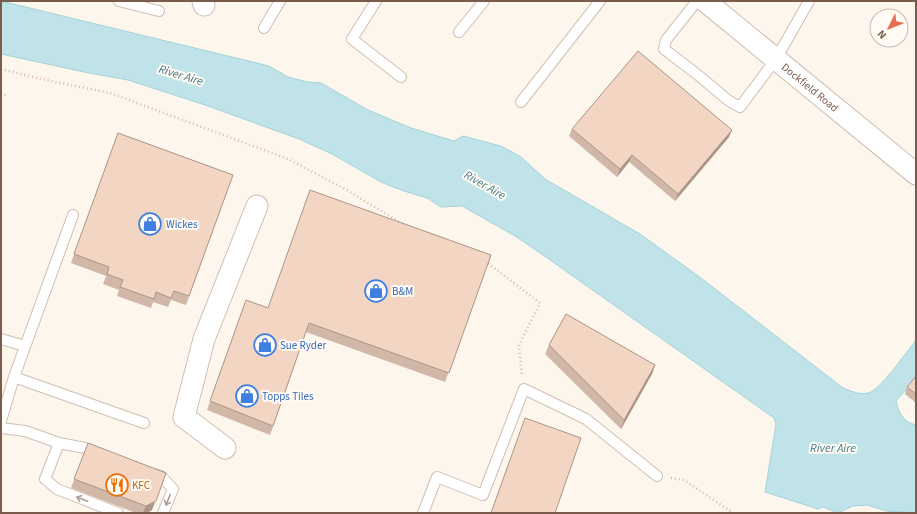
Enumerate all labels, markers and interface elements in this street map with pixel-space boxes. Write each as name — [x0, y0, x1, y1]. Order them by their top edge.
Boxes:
north arrow — [869, 8, 909, 48]
text: N — [874, 27, 890, 42]
street label: Dockfield Road — [778, 60, 841, 115]
water label: River Aire — [156, 61, 205, 90]
water label: River Aire — [461, 167, 509, 204]
shop icon: Wickes — [137, 211, 163, 237]
place label: Wickes — [166, 217, 198, 232]
shop icon: B&M — [363, 278, 389, 304]
place label: B&M — [392, 284, 413, 299]
shop icon: Sue Ryder — [252, 332, 278, 358]
place label: Sue Ryder — [280, 338, 326, 353]
shop icon: Topps Tiles — [234, 383, 260, 409]
place label: Topps Tiles — [262, 389, 314, 404]
water label: River Aire — [810, 440, 856, 457]
restaurant icon: KFC — [104, 472, 130, 498]
place label: KFC — [132, 478, 150, 493]
one-way arrow — [76, 494, 88, 502]
one-way arrow — [164, 494, 172, 506]

